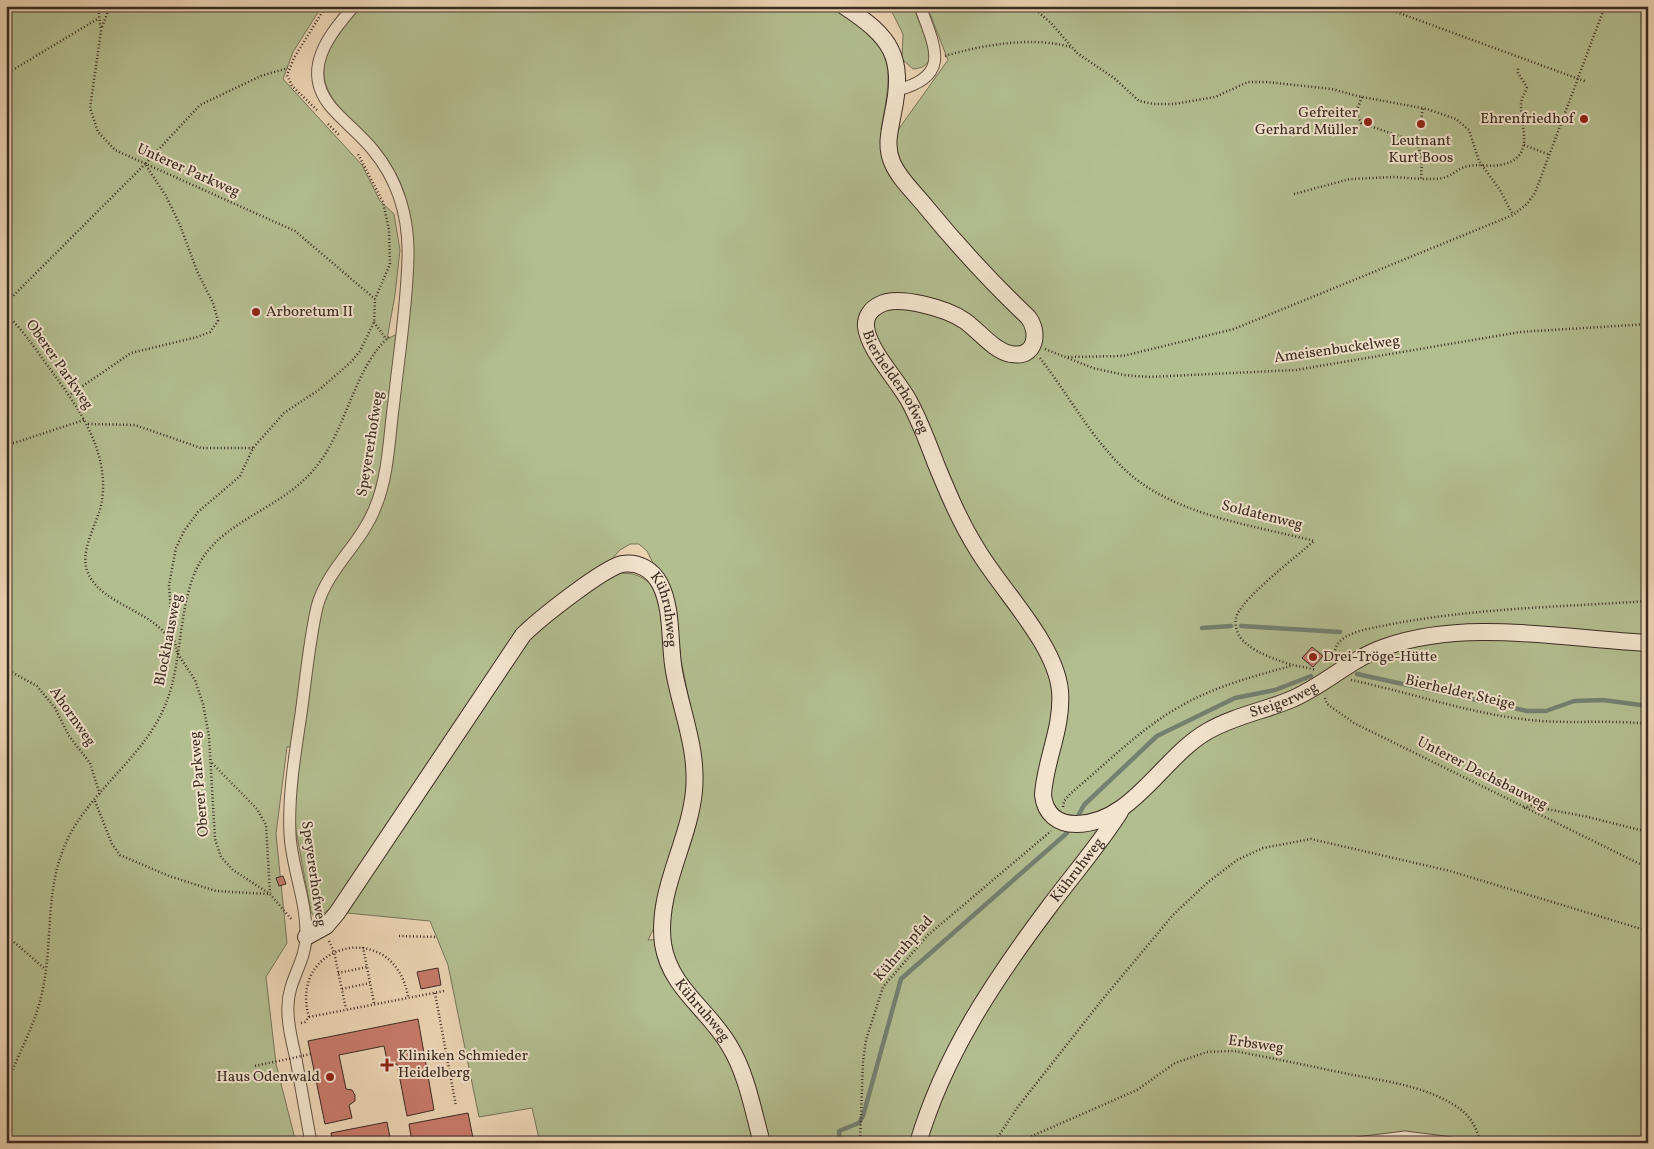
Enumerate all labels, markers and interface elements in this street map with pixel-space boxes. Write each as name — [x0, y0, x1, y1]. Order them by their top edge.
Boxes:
place label: Gefreiter Gerhard Müller — [1255, 103, 1358, 141]
place label: Ehrenfriedhof — [1480, 109, 1576, 130]
marker: Ehrenfriedhof — [1578, 113, 1590, 125]
marker: Gefreiter Gerhard Müller — [1362, 116, 1374, 128]
marker: Leutnant Kurt Boos — [1415, 118, 1427, 130]
place label: Leutnant Kurt Boos — [1389, 131, 1453, 169]
street label: Unterer Parkweg — [133, 139, 243, 203]
place label: Arboretum II — [266, 302, 353, 323]
marker: Arboretum II — [250, 306, 262, 318]
street label: Oberer Parkweg — [20, 316, 98, 415]
street label: Bierhelderhofweg — [856, 328, 934, 438]
street label: Ameisenbuckelweg — [1273, 331, 1402, 369]
street label: Speyererhofweg — [352, 389, 390, 498]
street label: Soldatenweg — [1219, 496, 1305, 536]
street label: Kühruhweg — [645, 568, 682, 648]
street label: Blockhausweg — [150, 592, 188, 688]
place label: Drei-Tröge-Hütte — [1323, 647, 1437, 668]
marker: Drei-Tröge-Hütte — [1307, 651, 1319, 663]
street label: Bierhelder Steige — [1403, 670, 1517, 716]
street label: Steigerweg — [1247, 677, 1322, 724]
street label: Ahornweg — [44, 683, 100, 751]
street label: Oberer Parkweg — [185, 730, 215, 838]
street label: Unterer Dachsbauweg — [1413, 732, 1551, 816]
street label: Speyererhofweg — [295, 820, 331, 929]
street label: Kühruhweg — [1045, 833, 1110, 907]
street label: Kühruhpfad — [870, 912, 938, 986]
street label: Kühruhweg — [669, 975, 735, 1047]
street label: Erbsweg — [1227, 1031, 1285, 1059]
place label: Kliniken Schmieder Heidelberg — [398, 1046, 528, 1084]
marker: Kliniken Schmieder Heidelberg — [380, 1058, 394, 1072]
place label: Haus Odenwald — [216, 1067, 320, 1088]
marker: Haus Odenwald — [324, 1071, 336, 1083]

